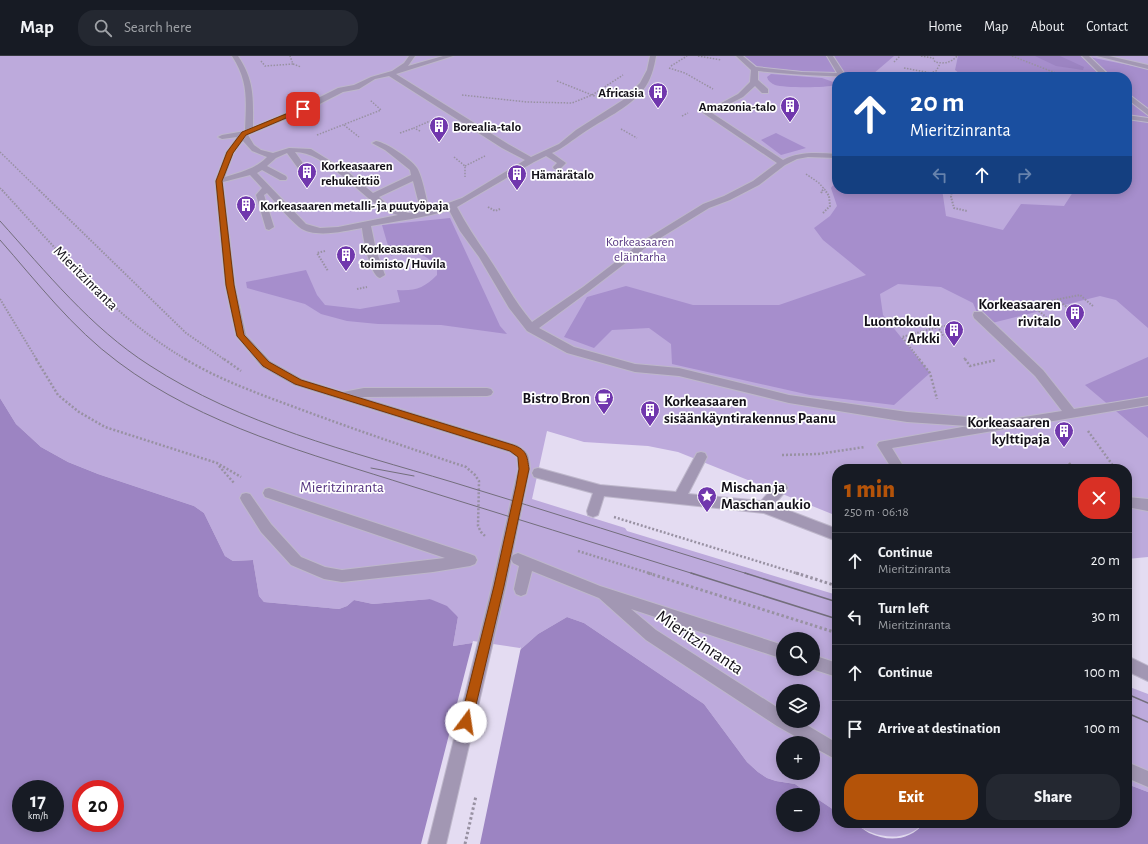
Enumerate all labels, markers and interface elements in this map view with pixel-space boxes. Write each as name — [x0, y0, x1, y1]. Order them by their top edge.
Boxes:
search box — [78, 10, 358, 46]
icon: search — [92, 17, 114, 39]
text: Map — [20, 18, 54, 37]
text: Search here — [124, 20, 192, 35]
text: Home — [928, 20, 962, 34]
text: Map — [984, 20, 1008, 34]
text: About — [1030, 20, 1064, 34]
text: Contact — [1086, 20, 1128, 34]
building icon: Africasia — [647, 81, 669, 109]
place label: Africasia — [598, 87, 644, 100]
icon: ahead — [844, 88, 896, 140]
text: 20 m — [910, 89, 965, 117]
pin — [286, 92, 320, 126]
building icon: Amazonia-talo — [779, 95, 801, 123]
icon: arrive — [292, 98, 314, 120]
place label: Amazonia-talo — [699, 101, 777, 114]
building icon: Borealia-talo — [428, 115, 450, 143]
place label: Borealia-talo — [453, 121, 522, 134]
text: Mieritzinranta — [910, 122, 1011, 140]
place label: Korkeasaaren rehukeittiö — [321, 160, 393, 188]
building icon: Korkeasaaren rehukeittiö — [296, 161, 318, 189]
building icon: Hämärätalo — [506, 163, 528, 191]
icon: left — [929, 164, 951, 186]
icon: ahead — [971, 164, 993, 186]
icon: right — [1013, 164, 1035, 186]
place label: Hämärätalo — [531, 169, 594, 182]
building icon: Korkeasaaren metalli- ja puutyöpaja — [235, 194, 257, 222]
place label: Korkeasaaren metalli- ja puutyöpaja — [260, 200, 449, 213]
park label: Korkeasaaren eläintarha — [606, 236, 674, 264]
street label: Mieritzinranta — [51, 243, 121, 313]
place label: Korkeasaaren toimisto / Huvila — [360, 243, 446, 271]
building icon: Korkeasaaren toimisto / Huvila — [335, 244, 357, 272]
place label: Korkeasaaren rivitalo — [978, 297, 1061, 329]
building icon: Korkeasaaren rivitalo — [1064, 302, 1086, 330]
place label: Luontokoulu Arkki — [864, 314, 940, 346]
building icon: Luontokoulu Arkki — [943, 319, 965, 347]
cafe icon: Bistro Bron — [593, 387, 615, 415]
place label: Bistro Bron — [523, 391, 590, 406]
place label: Korkeasaaren sisäänkäyntirakennus Paanu — [664, 394, 836, 426]
building icon: Korkeasaaren sisäänkäyntirakennus Paanu — [639, 399, 661, 427]
place label: Korkeasaaren kylttipaja — [967, 415, 1050, 447]
building icon: Korkeasaaren kylttipaja — [1053, 420, 1075, 448]
button: close — [1078, 477, 1120, 519]
text: 1 min — [844, 478, 895, 502]
park label: Mieritzinranta — [300, 480, 384, 495]
place label: Mischan ja Maschan aukio — [721, 480, 811, 512]
place icon: Mischan ja Maschan aukio — [696, 485, 718, 513]
text: 250 m · 06:18 — [844, 506, 909, 519]
text: Continue — [878, 545, 933, 560]
icon: ahead — [844, 550, 866, 572]
text: 20 m — [1091, 553, 1120, 568]
text: Mieritzinranta — [878, 563, 951, 576]
text: Turn left — [878, 601, 929, 616]
icon: left — [844, 606, 866, 628]
street label: Mieritzinranta — [653, 607, 746, 678]
text: 30 m — [1091, 609, 1120, 624]
text: Mieritzinranta — [878, 619, 951, 632]
map controls — [776, 632, 820, 832]
button: search — [776, 632, 820, 676]
icon: ahead — [844, 662, 866, 684]
text: Continue — [878, 665, 933, 680]
text: 100 m — [1085, 665, 1120, 680]
button: layers — [776, 684, 820, 728]
position arrow — [445, 701, 487, 743]
icon: arrive — [844, 718, 866, 740]
text: Arrive at destination — [878, 721, 1001, 736]
text: 100 m — [1085, 721, 1120, 736]
button: + — [776, 736, 820, 780]
button: Exit — [844, 774, 978, 820]
button: Share — [986, 774, 1120, 820]
speed limit sign: 20 — [72, 780, 124, 832]
button: − — [776, 788, 820, 832]
text: 17 — [30, 791, 46, 811]
text: km/h — [28, 811, 48, 821]

